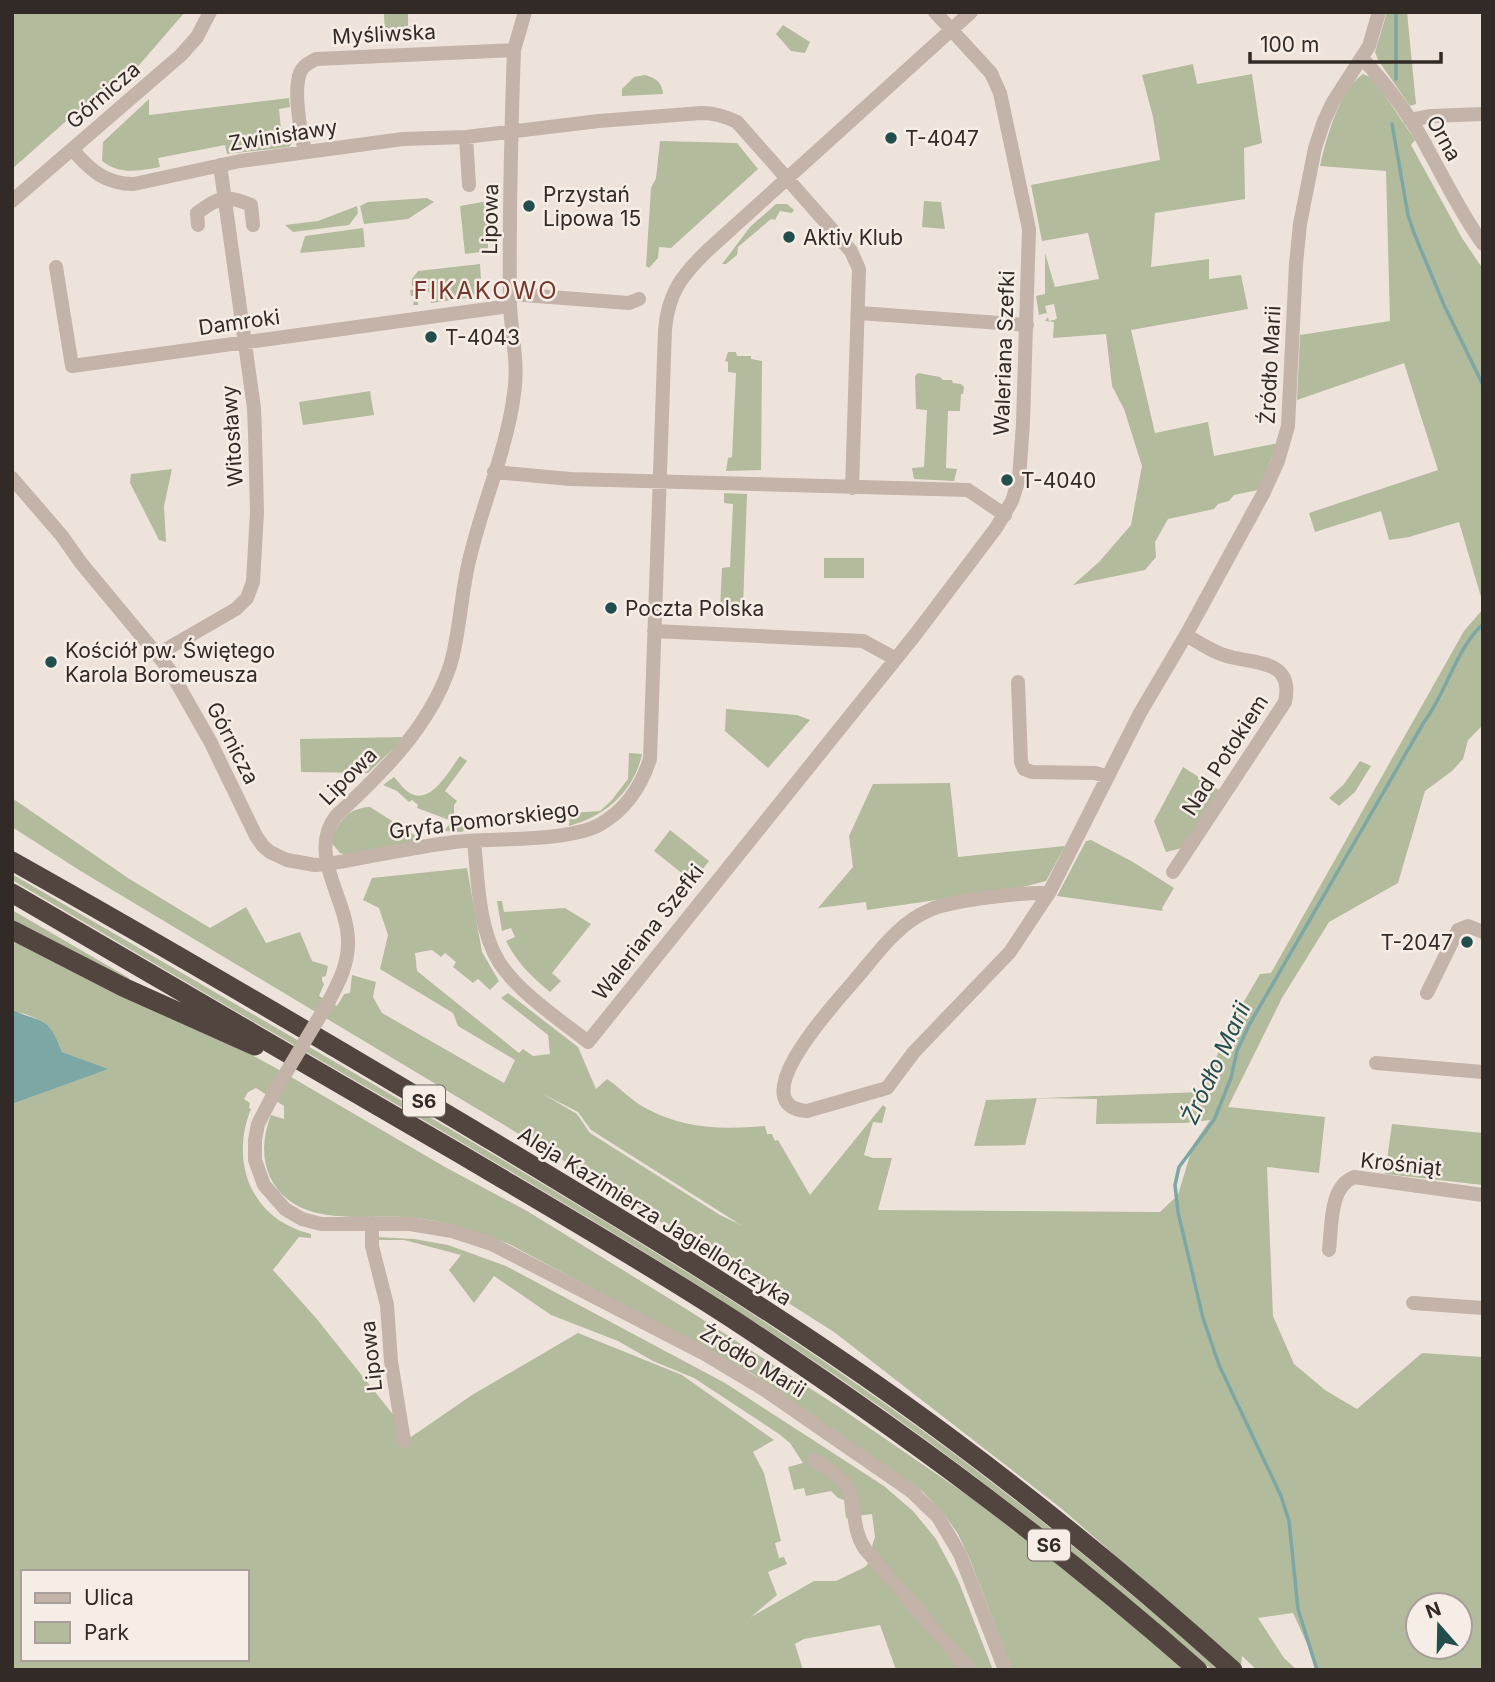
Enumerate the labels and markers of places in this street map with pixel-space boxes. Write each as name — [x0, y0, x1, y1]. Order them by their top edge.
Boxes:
place label: T-4047 — [905, 126, 979, 151]
marker: T-4047 — [883, 130, 899, 146]
place label: Przystań Lipowa 15 — [543, 182, 641, 231]
marker: Przystań Lipowa 15 — [521, 198, 537, 214]
place label: Aktiv Klub — [803, 225, 903, 250]
marker: Aktiv Klub — [781, 229, 797, 245]
place label: T-4043 — [445, 325, 520, 350]
marker: T-4043 — [423, 329, 439, 345]
place label: T-4040 — [1021, 468, 1096, 493]
marker: T-4040 — [999, 472, 1015, 488]
place label: Poczta Polska — [625, 596, 764, 621]
marker: Poczta Polska — [603, 600, 619, 616]
place label: Kościół pw. Świętego Karola Boromeusza — [65, 637, 275, 687]
marker: Kościół pw. Świętego Karola Boromeusza — [43, 654, 59, 670]
place label: T-2047 — [1381, 930, 1453, 955]
marker: T-2047 — [1459, 934, 1475, 950]

